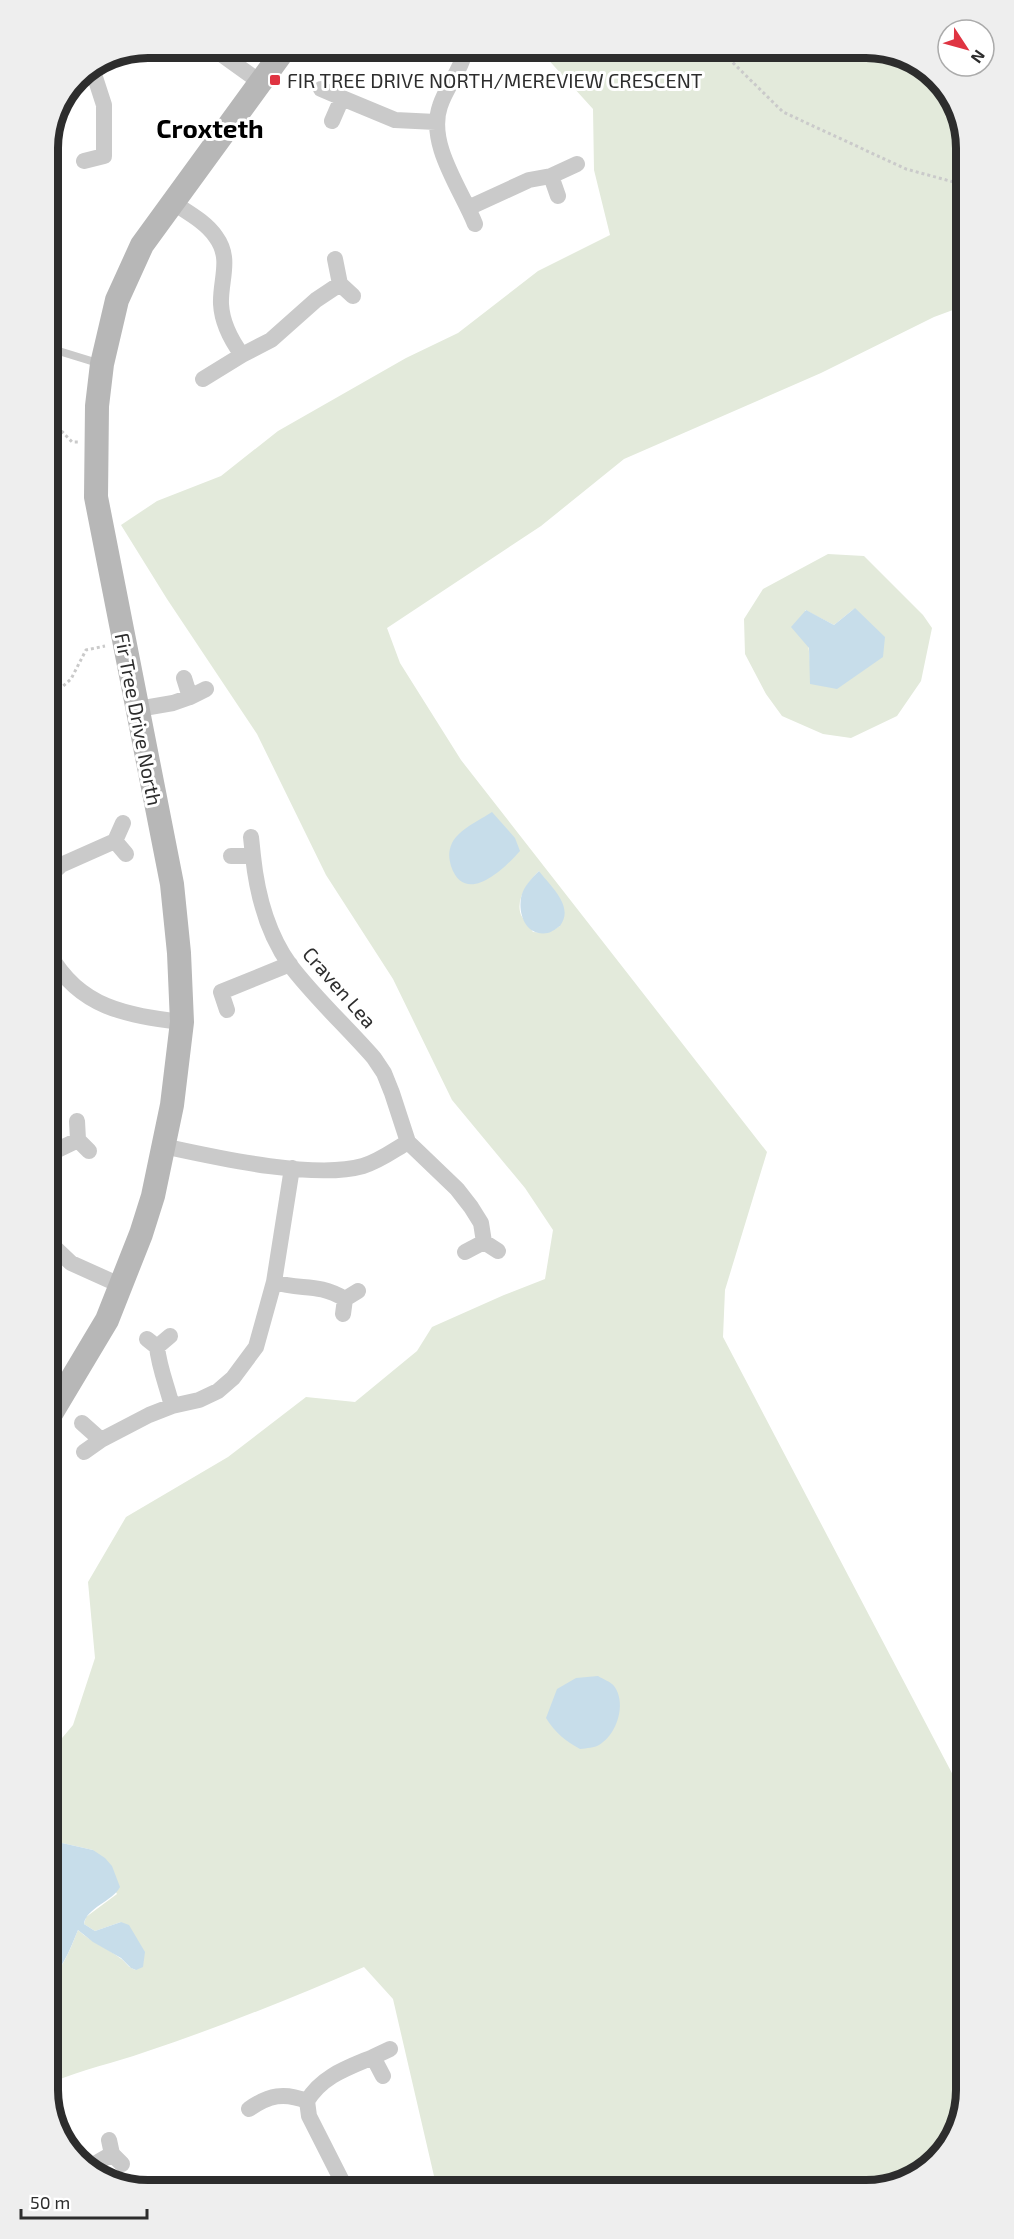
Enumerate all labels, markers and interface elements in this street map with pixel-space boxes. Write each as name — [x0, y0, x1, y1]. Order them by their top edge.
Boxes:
north arrow — [936, 18, 996, 78]
text: N — [967, 47, 990, 67]
place label: FIR TREE DRIVE NORTH/MEREVIEW CRESCENT — [287, 68, 703, 92]
marker: FIR TREE DRIVE NORTH/MEREVIEW CRESCENT — [268, 73, 282, 87]
district label: Croxteth — [156, 112, 264, 143]
street label: Fir Tree Drive North — [110, 631, 168, 807]
street label: Craven Lea — [298, 942, 382, 1032]
scale bar — [21, 2182, 147, 2220]
text: 50 m — [30, 2191, 70, 2213]

